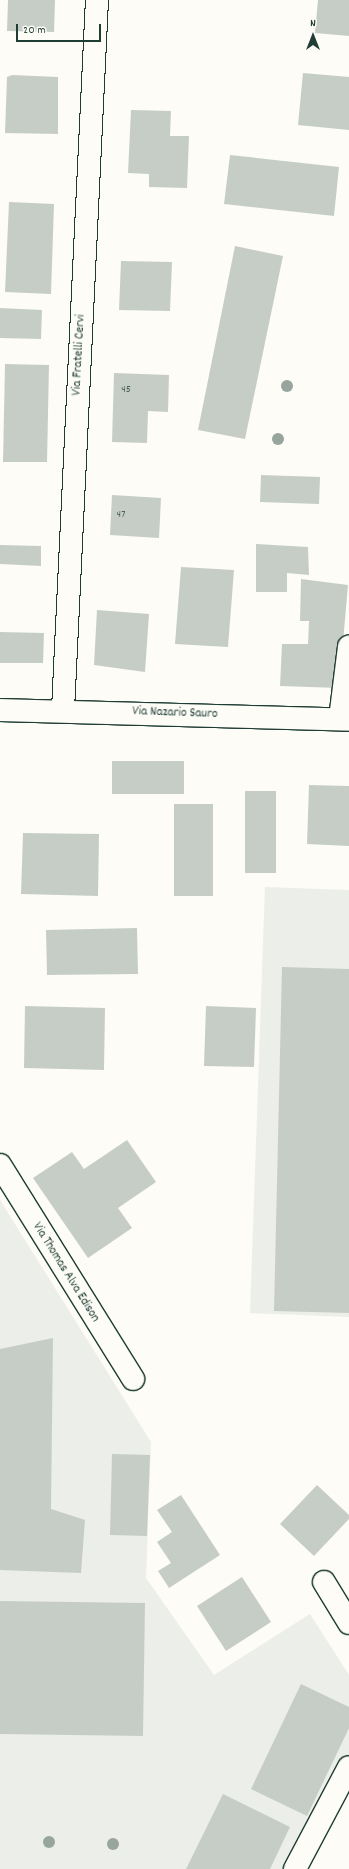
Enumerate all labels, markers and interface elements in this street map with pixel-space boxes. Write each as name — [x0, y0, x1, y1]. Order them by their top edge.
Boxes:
scale bar — [18, 16, 103, 42]
north arrow — [293, 16, 333, 56]
text: N — [310, 16, 316, 32]
text: 20 m — [23, 22, 46, 39]
street label: Via Fratelli Cervi — [70, 314, 90, 396]
house number: 45 — [121, 383, 131, 397]
house number: 47 — [117, 508, 125, 522]
street label: Via Nazario Sauro — [132, 705, 218, 723]
street label: Via Thomas Alva Edison — [28, 1220, 102, 1326]

